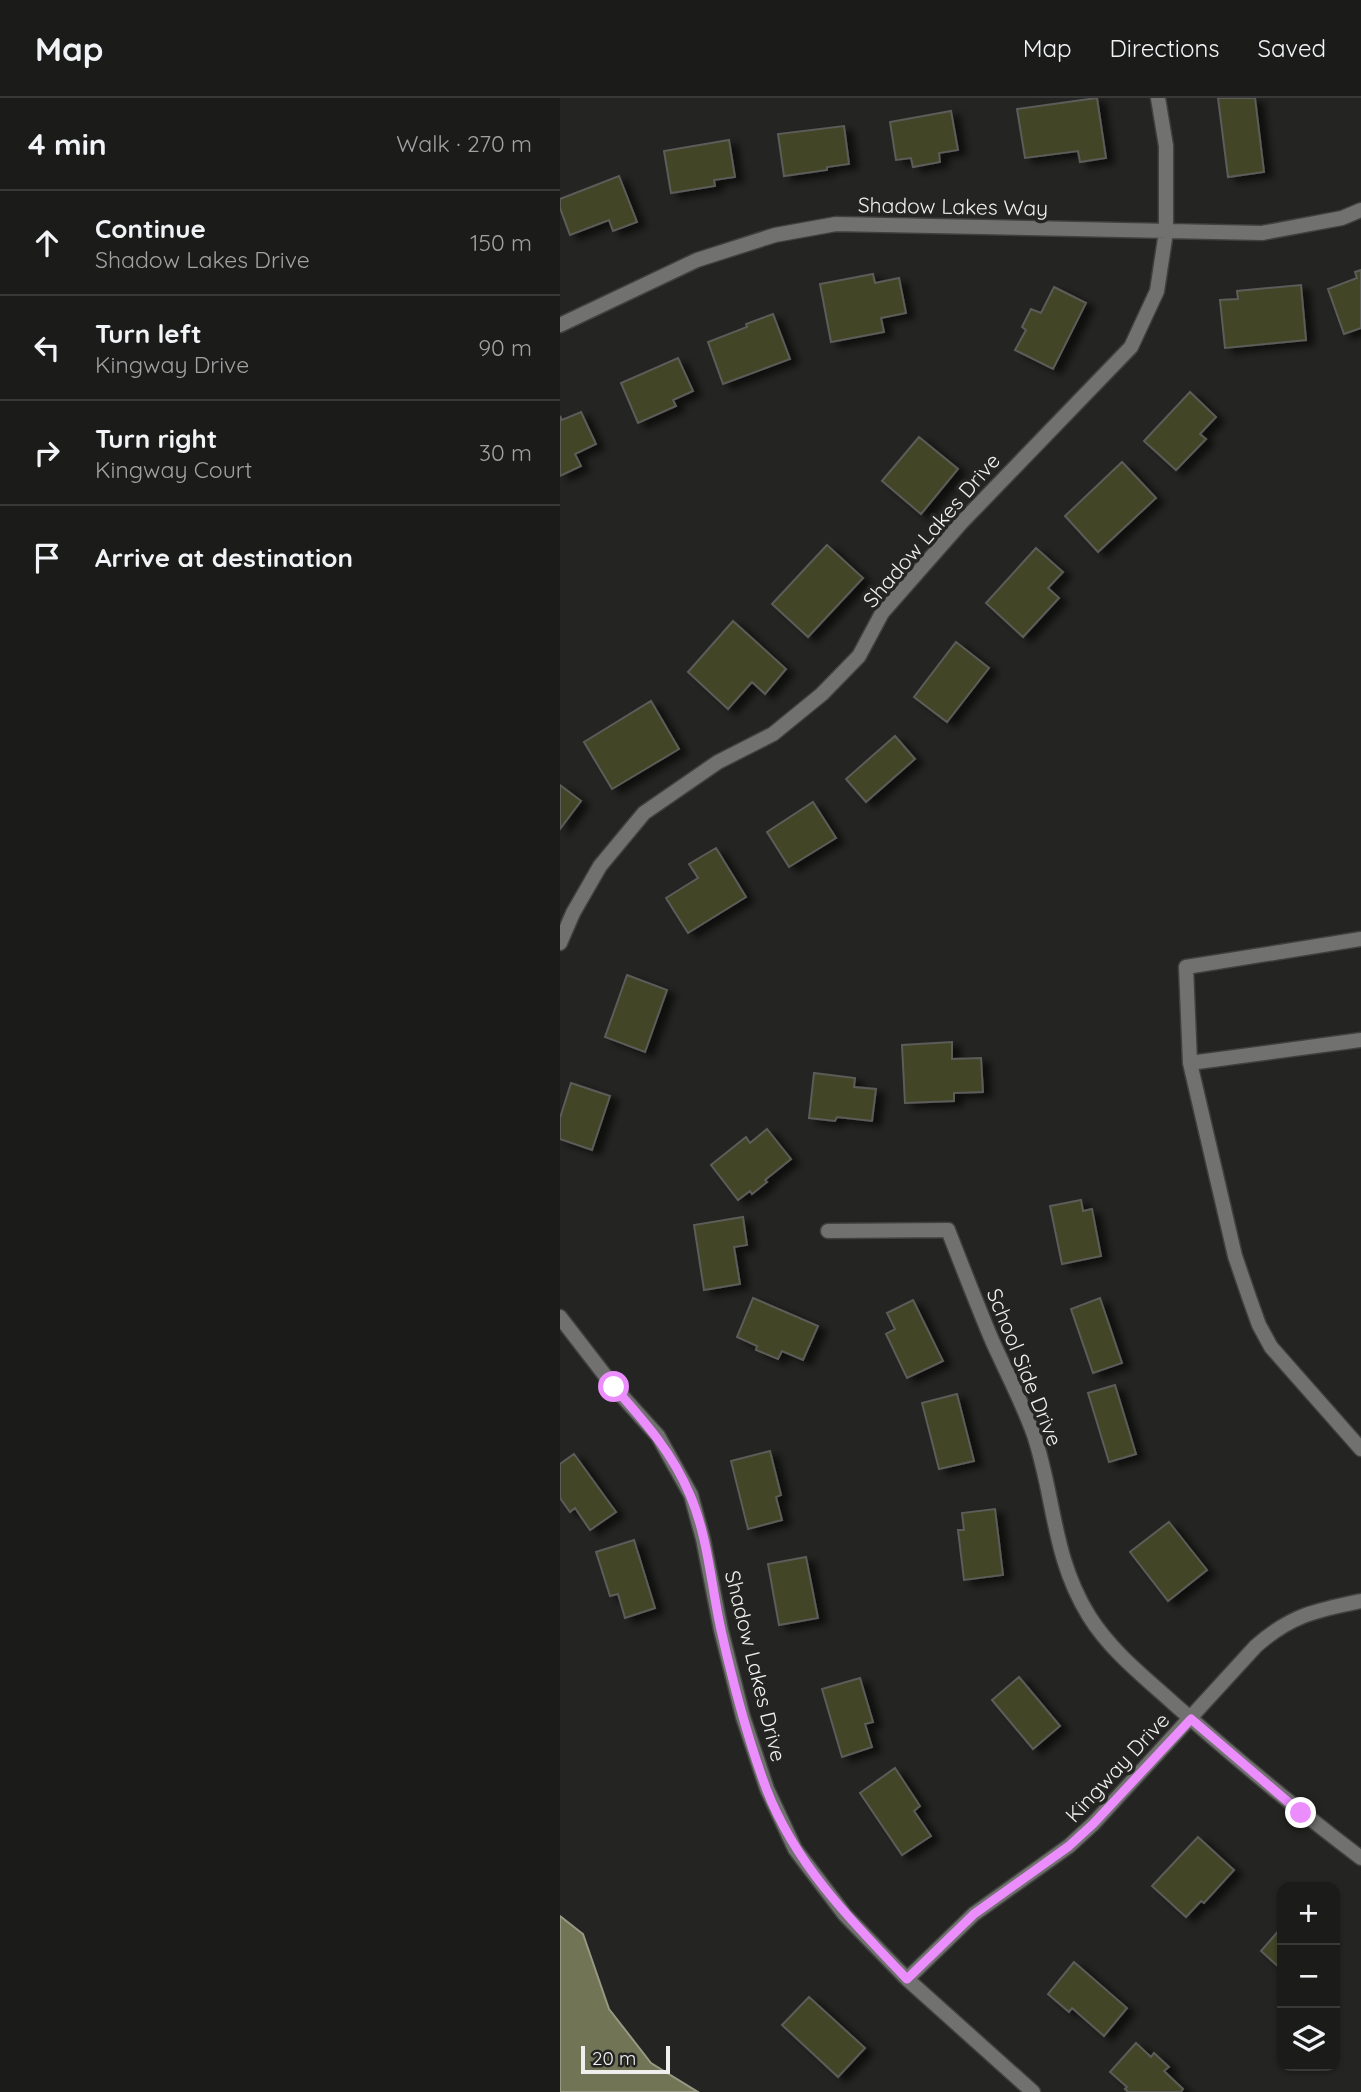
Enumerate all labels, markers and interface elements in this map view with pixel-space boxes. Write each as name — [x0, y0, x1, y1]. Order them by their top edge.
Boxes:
text: Map — [35, 28, 103, 69]
text: Map — [1023, 33, 1072, 63]
text: Directions — [1110, 33, 1220, 63]
text: Saved — [1258, 33, 1326, 63]
text: 4 min — [28, 125, 107, 163]
text: Walk · 270 m — [396, 129, 532, 158]
street label: Shadow Lakes Way — [858, 191, 1048, 221]
text: Continue — [95, 212, 206, 245]
icon: ahead — [28, 224, 66, 262]
text: 150 m — [470, 228, 532, 257]
text: Shadow Lakes Drive — [95, 245, 310, 274]
text: Turn left — [95, 317, 202, 350]
icon: left — [28, 329, 66, 367]
text: 90 m — [478, 333, 532, 362]
text: Kingway Drive — [95, 350, 249, 379]
text: Turn right — [95, 422, 217, 455]
icon: right — [28, 434, 66, 472]
text: 30 m — [479, 438, 532, 467]
street label: Shadow Lakes Drive — [857, 447, 1005, 613]
text: Kingway Court — [95, 455, 252, 484]
icon: arrive — [28, 539, 66, 577]
text: Arrive at destination — [95, 541, 353, 574]
street label: School Side Drive — [982, 1284, 1068, 1450]
route start — [598, 1371, 629, 1402]
street label: Shadow Lakes Drive — [720, 1568, 792, 1764]
street label: Kingway Drive — [1060, 1707, 1174, 1827]
route end — [1285, 1797, 1316, 1828]
map controls — [1277, 1882, 1340, 2071]
button: + — [1277, 1882, 1340, 1945]
button: − — [1277, 1945, 1340, 2008]
button: layers — [1277, 2008, 1340, 2071]
scale bar — [581, 2043, 670, 2075]
text: 20 m — [592, 2046, 636, 2070]

